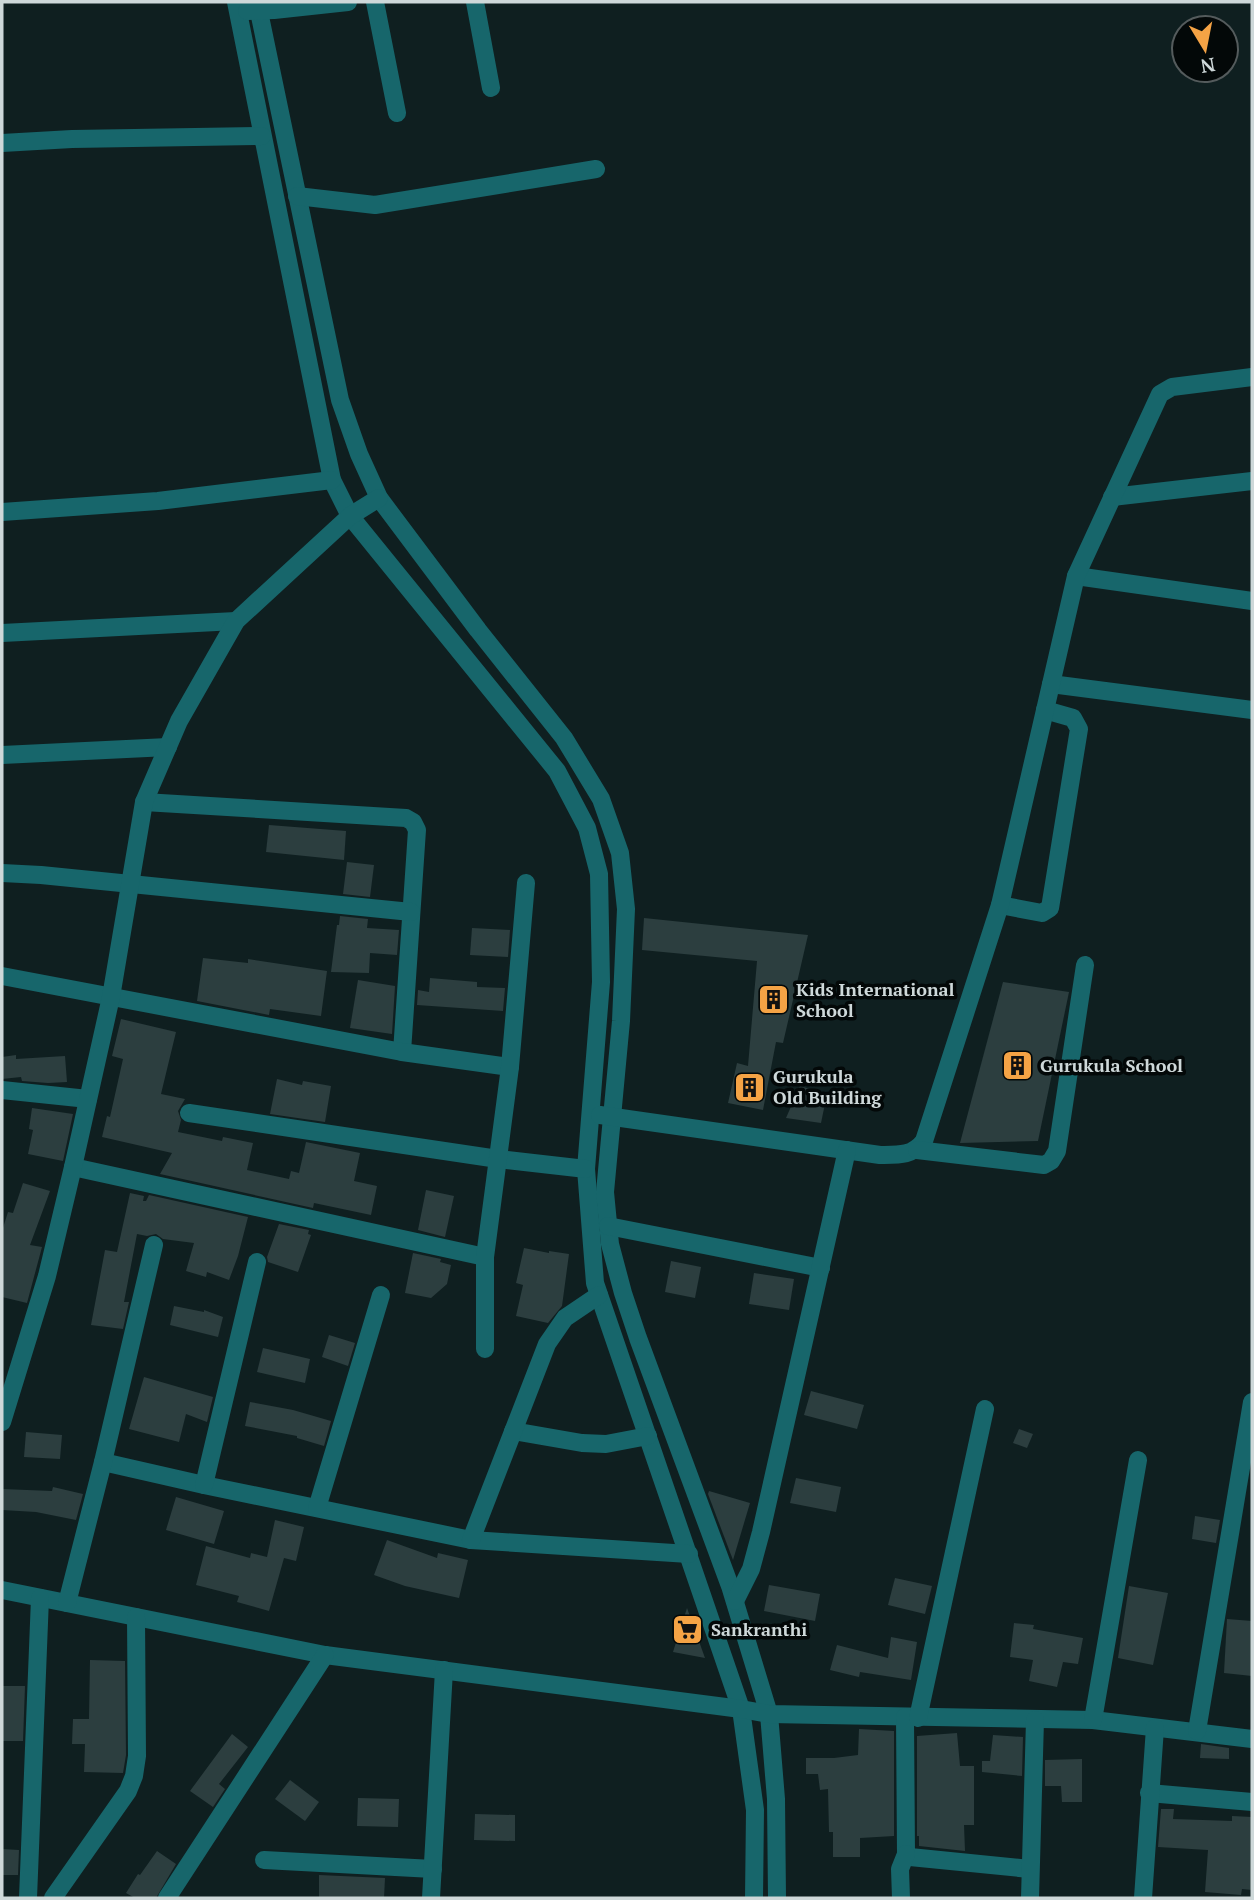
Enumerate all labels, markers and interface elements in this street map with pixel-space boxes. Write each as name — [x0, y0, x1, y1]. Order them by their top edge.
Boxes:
north arrow — [1170, 14, 1240, 84]
text: N — [1198, 53, 1217, 80]
place label: Kids International School — [796, 977, 955, 1022]
building icon: Kids International School — [756, 983, 790, 1017]
building icon: Gurukula School — [1000, 1049, 1034, 1083]
place label: Gurukula School — [1040, 1053, 1183, 1077]
place label: Gurukula Old Building — [773, 1064, 882, 1109]
building icon: Gurukula Old Building — [733, 1070, 767, 1104]
supermarket icon: Sankranthi — [671, 1613, 705, 1647]
place label: Sankranthi — [711, 1617, 807, 1641]

